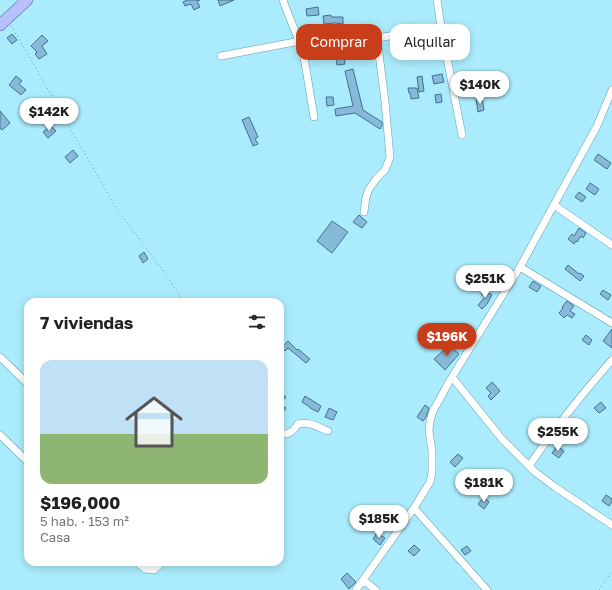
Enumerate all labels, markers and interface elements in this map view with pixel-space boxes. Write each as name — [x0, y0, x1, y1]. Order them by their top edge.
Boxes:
chip: Comprar — [296, 24, 382, 60]
chip: Alquilar — [390, 24, 470, 60]
pin: $140K — [452, 71, 508, 105]
text: $140K — [459, 76, 501, 92]
pin: $142K — [21, 98, 77, 132]
text: $142K — [29, 103, 69, 119]
pin: $251K — [457, 265, 513, 299]
text: $251K — [465, 270, 505, 286]
icon: filters — [246, 311, 268, 333]
text: 7 viviendas — [40, 312, 133, 333]
pin: $196K — [419, 323, 475, 357]
text: $196K — [426, 328, 468, 344]
icon: home — [118, 386, 190, 458]
pin: $255K — [530, 418, 586, 452]
text: $255K — [537, 423, 579, 439]
pin: $181K — [456, 469, 512, 503]
text: $181K — [464, 474, 504, 490]
text: $196,000 — [40, 492, 120, 513]
pin: $185K — [351, 505, 407, 539]
text: $185K — [358, 510, 400, 526]
text: 5 hab. · 153 m² — [40, 513, 129, 529]
text: Casa — [40, 529, 70, 545]

